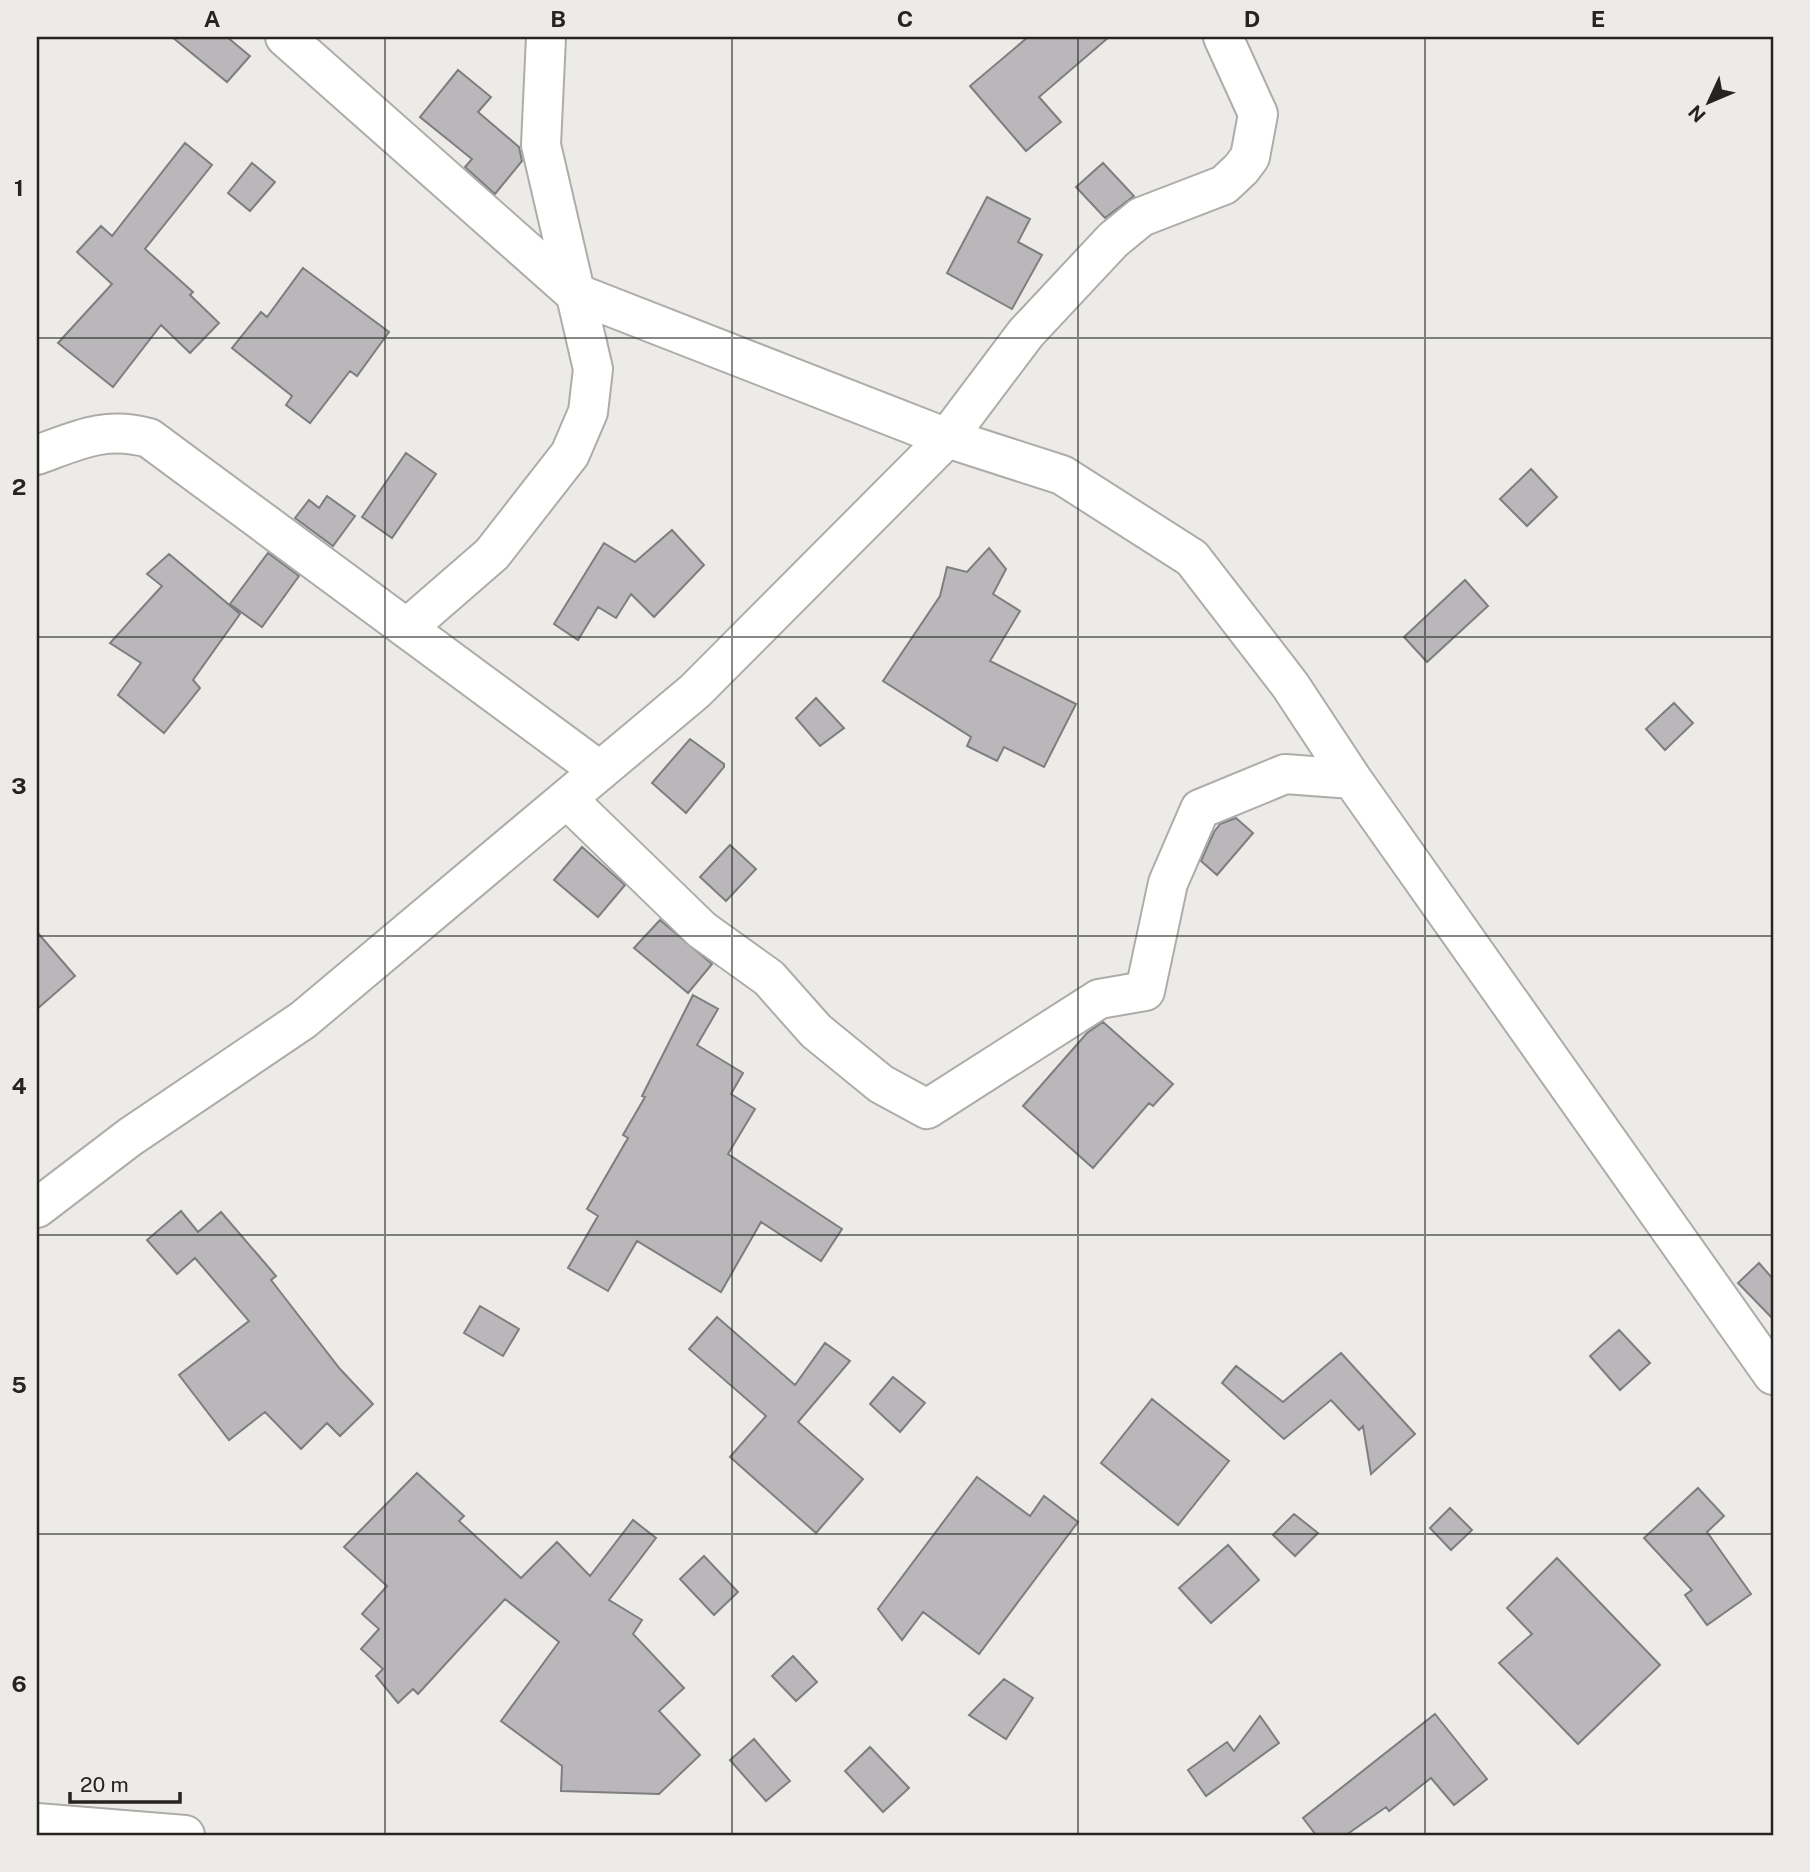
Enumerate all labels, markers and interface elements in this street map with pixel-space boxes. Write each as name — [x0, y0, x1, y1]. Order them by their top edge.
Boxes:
text: A — [204, 5, 221, 32]
text: B — [550, 5, 566, 32]
text: C — [897, 5, 913, 32]
text: D — [1244, 5, 1260, 32]
text: E — [1591, 5, 1605, 32]
north arrow — [1674, 66, 1744, 136]
text: N — [1684, 101, 1710, 127]
text: 1 — [14, 174, 24, 201]
text: 2 — [12, 473, 26, 500]
text: 3 — [11, 772, 27, 799]
text: 4 — [11, 1072, 27, 1099]
text: 5 — [11, 1371, 27, 1398]
text: 6 — [11, 1670, 27, 1697]
scale bar — [70, 1760, 180, 1804]
text: 20 m — [80, 1772, 129, 1797]

